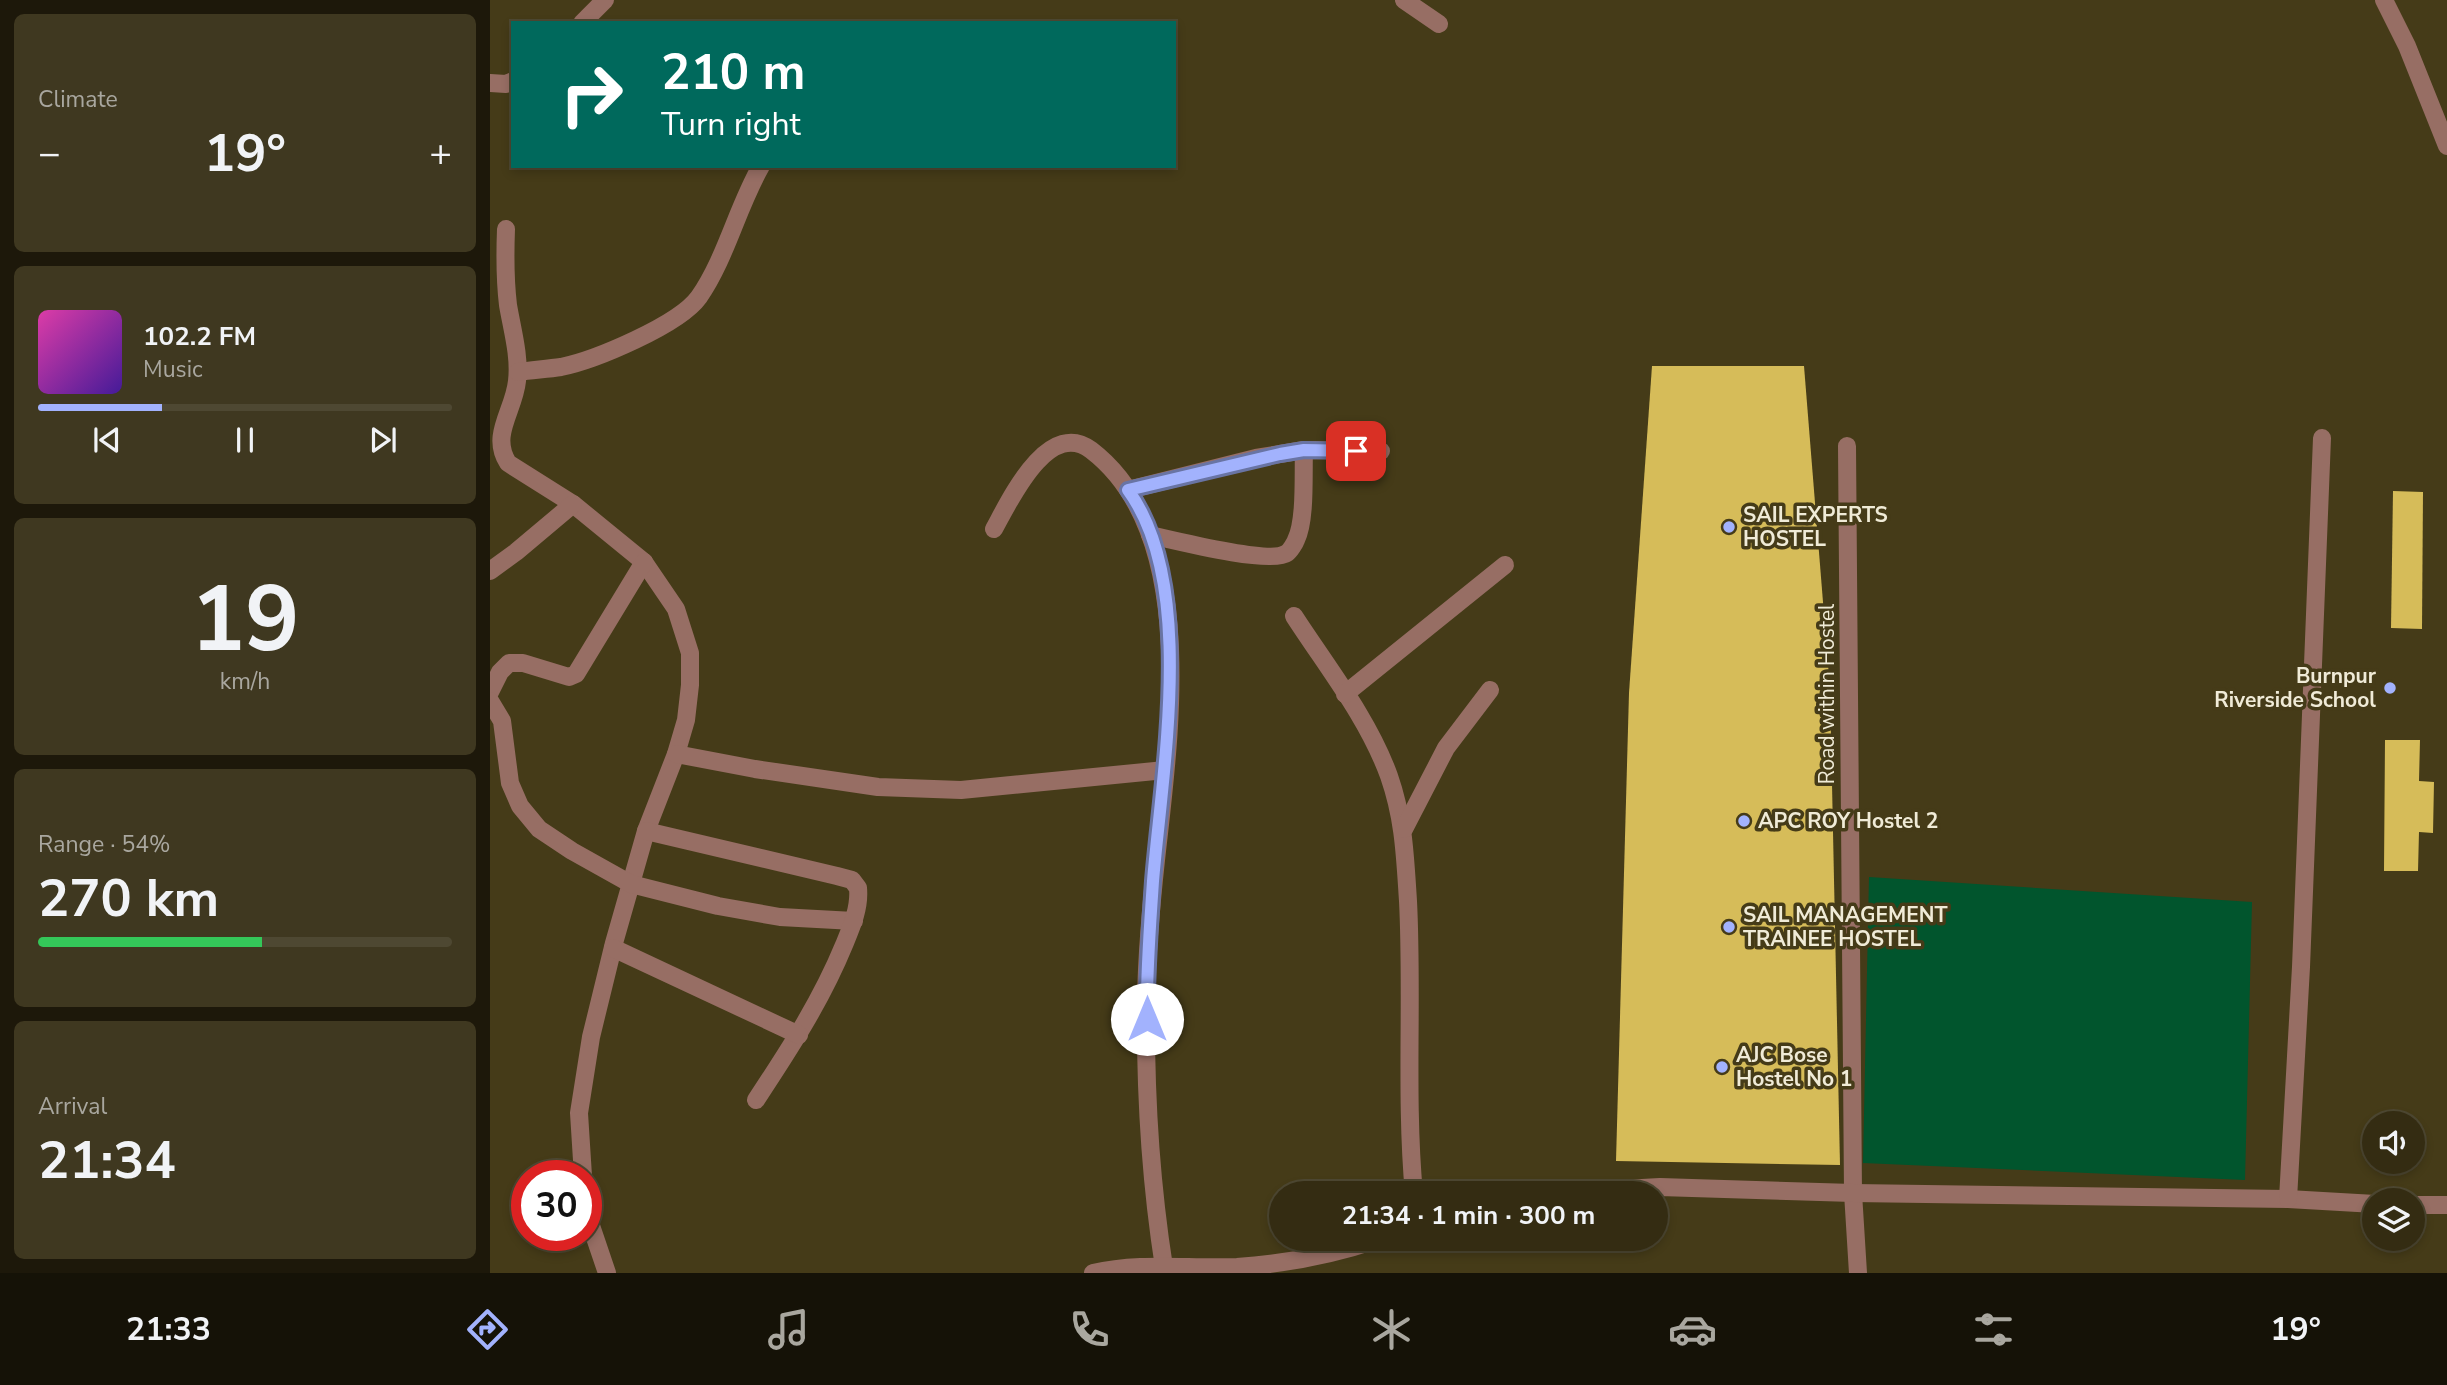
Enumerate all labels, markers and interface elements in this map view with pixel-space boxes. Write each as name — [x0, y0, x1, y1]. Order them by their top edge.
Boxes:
text: 210 m — [661, 39, 805, 106]
icon: right — [546, 49, 637, 140]
text: Climate — [38, 84, 118, 115]
text: Turn right — [661, 103, 801, 146]
text: 19° — [204, 118, 286, 189]
text: − — [38, 128, 61, 179]
text: + — [429, 128, 452, 179]
text: 102.2 FM — [143, 319, 256, 354]
text: Music — [143, 354, 203, 385]
icon: previous — [88, 421, 126, 459]
icon: pause — [226, 421, 264, 459]
icon: next — [364, 421, 402, 459]
pin — [1326, 421, 1386, 481]
icon: arrive — [1337, 432, 1375, 470]
place label: SAIL EXPERTS HOSTEL — [1743, 501, 1888, 553]
marker: SAIL EXPERTS HOSTEL — [1721, 519, 1737, 535]
text: 19 — [190, 558, 300, 682]
street label: Road within Hostel — [1813, 603, 1841, 784]
place label: Burnpur Riverside School — [2214, 662, 2377, 714]
text: km/h — [220, 666, 270, 697]
marker: Burnpur Riverside School — [2382, 680, 2398, 696]
place label: APC ROY Hostel 2 — [1758, 807, 1938, 835]
marker: APC ROY Hostel 2 — [1736, 813, 1752, 829]
text: Range · 54% — [38, 829, 170, 860]
text: 270 km — [38, 863, 219, 934]
place label: SAIL MANAGEMENT TRAINEE HOSTEL — [1743, 901, 1948, 953]
marker: SAIL MANAGEMENT TRAINEE HOSTEL — [1721, 919, 1737, 935]
position arrow — [1110, 982, 1184, 1056]
place label: AJC Bose Hostel No 1 — [1736, 1041, 1852, 1093]
marker: AJC Bose Hostel No 1 — [1714, 1059, 1730, 1075]
text: Arrival — [38, 1091, 107, 1122]
map controls — [2362, 1111, 2425, 1251]
button: sound — [2362, 1111, 2425, 1174]
text: 21:34 — [38, 1125, 176, 1196]
speed limit sign: 30 — [511, 1160, 602, 1251]
button: layers — [2362, 1188, 2425, 1251]
text: 21:34 · 1 min · 300 m — [1342, 1198, 1595, 1233]
icon: directions — [463, 1305, 512, 1354]
icon: music — [764, 1305, 813, 1354]
icon: phone — [1065, 1305, 1114, 1354]
icon: climate — [1367, 1305, 1416, 1354]
icon: car — [1668, 1305, 1717, 1354]
icon: filters — [1969, 1305, 2018, 1354]
text: 21:33 — [126, 1308, 211, 1351]
text: 19° — [2270, 1308, 2321, 1351]

